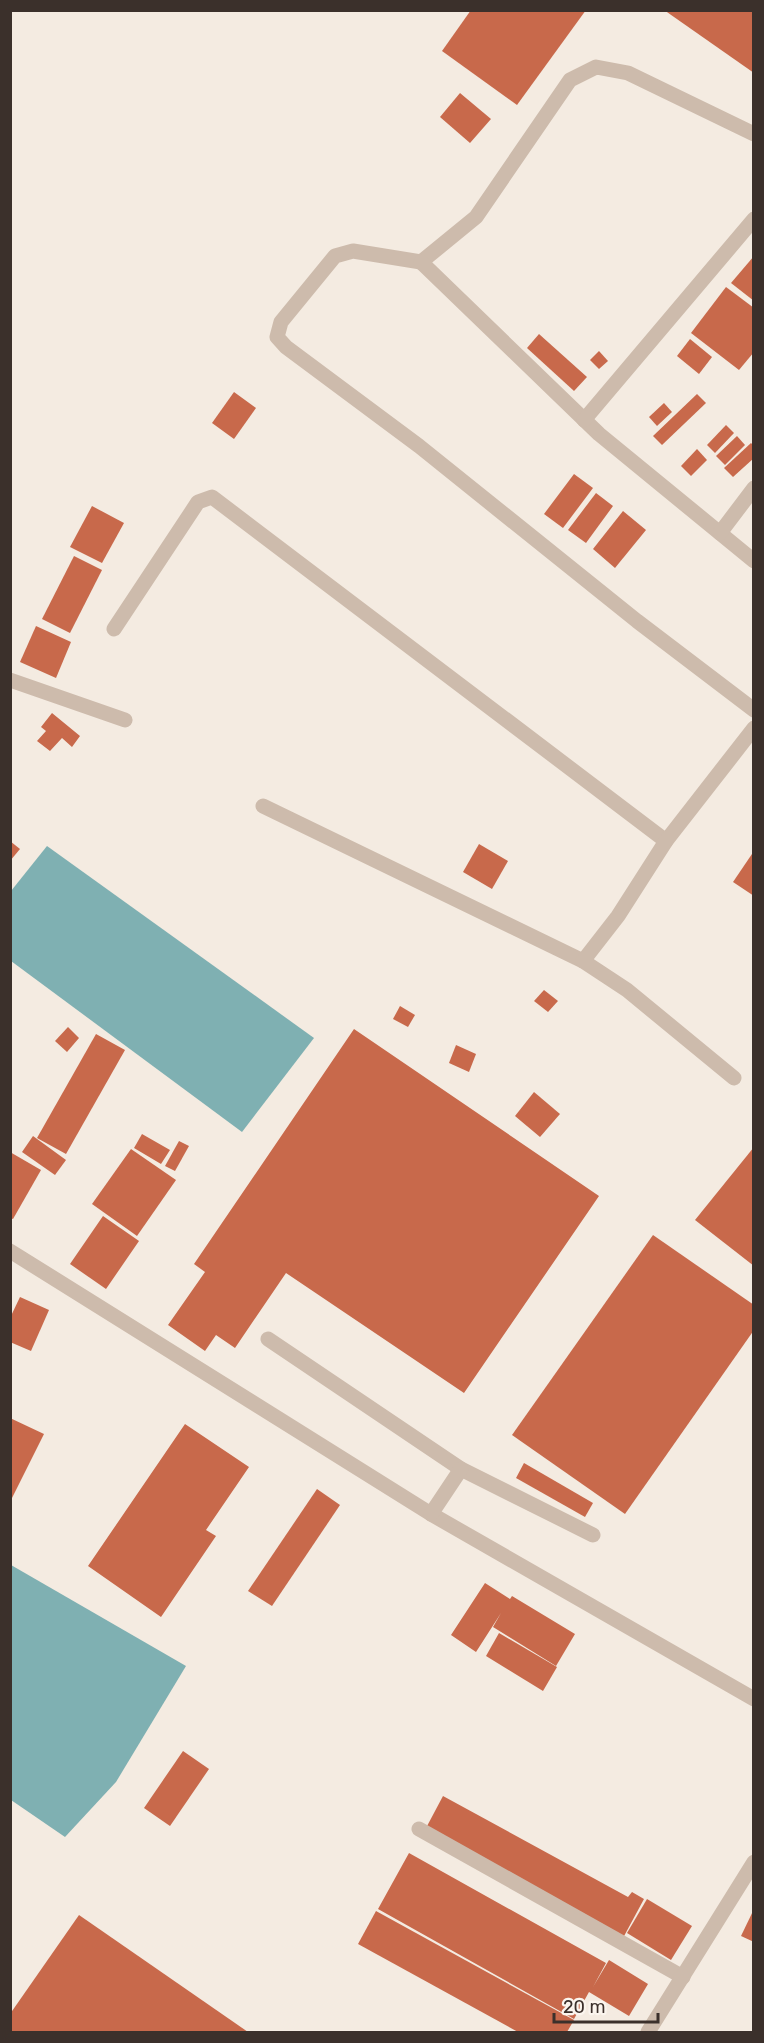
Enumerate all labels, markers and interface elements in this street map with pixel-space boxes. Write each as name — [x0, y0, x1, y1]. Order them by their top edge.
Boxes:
scale bar — [554, 1986, 658, 2024]
text: 20 m — [563, 1996, 605, 2018]

